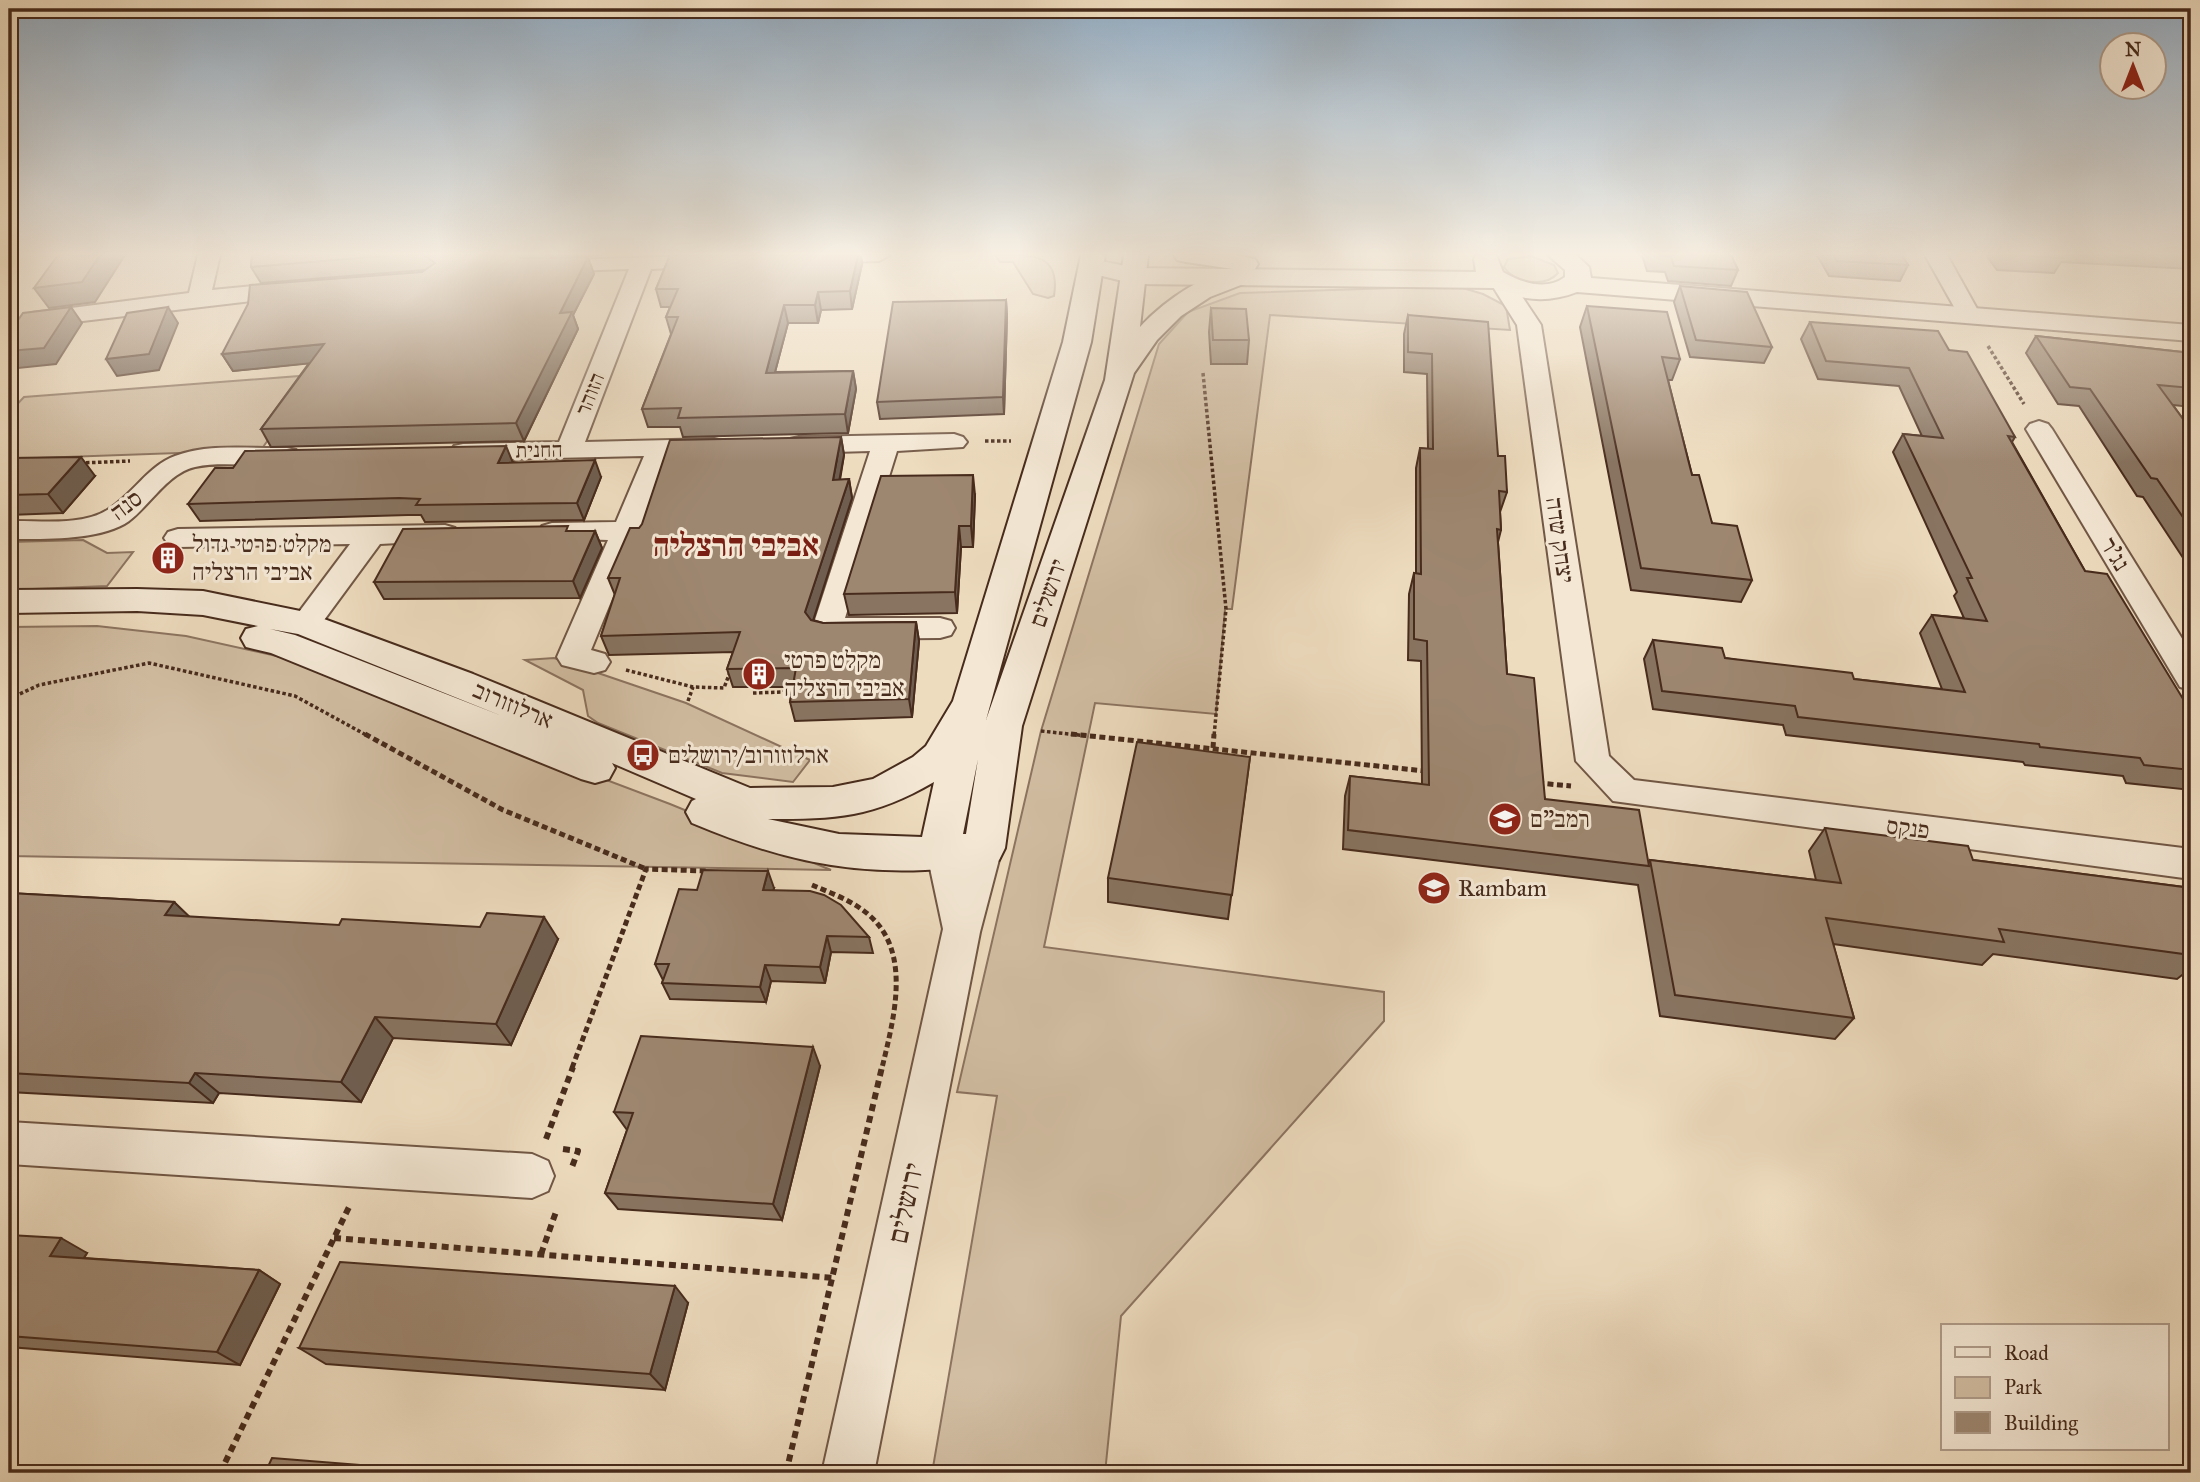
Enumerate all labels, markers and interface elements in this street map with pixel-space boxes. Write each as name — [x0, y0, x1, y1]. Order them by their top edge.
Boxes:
north arrow — [2098, 32, 2168, 102]
text: N — [2125, 38, 2141, 61]
street label: הזוהר — [570, 369, 610, 419]
street label: החנית — [515, 437, 563, 463]
street label: סנה — [104, 483, 148, 527]
street label: יצחק שדה — [1539, 495, 1581, 585]
district label: אביבי הרצליה — [653, 526, 819, 565]
place label: מקלט פרטי גדול אביבי הרצליה — [192, 529, 332, 587]
street label: נג'ר — [2093, 532, 2137, 576]
building icon: מקלט פרטי גדול אביבי הרצליה — [149, 539, 187, 577]
street label: ירושלים — [1022, 555, 1074, 631]
place label: מקלט פרטי אביבי הרצליה — [784, 645, 905, 703]
building icon: מקלט פרטי אביבי הרצליה — [740, 655, 778, 693]
street label: ארלוזורוב — [468, 675, 558, 735]
bus stop icon: ארלוזורוב/ירושלים — [624, 736, 662, 774]
place label: ארלוזורוב/ירושלים — [668, 740, 829, 770]
school or university icon: רמב"ם — [1486, 800, 1524, 838]
place label: רמב"ם — [1530, 804, 1590, 834]
street label: פנקס — [1885, 810, 1931, 846]
school or university icon: Rambam — [1415, 869, 1453, 907]
place label: Rambam — [1458, 873, 1547, 903]
street label: ירושלים — [880, 1160, 931, 1247]
legend — [1941, 1324, 2168, 1450]
text: Road — [2004, 1340, 2049, 1366]
text: Park — [2004, 1374, 2042, 1400]
text: Building — [2004, 1410, 2078, 1436]

